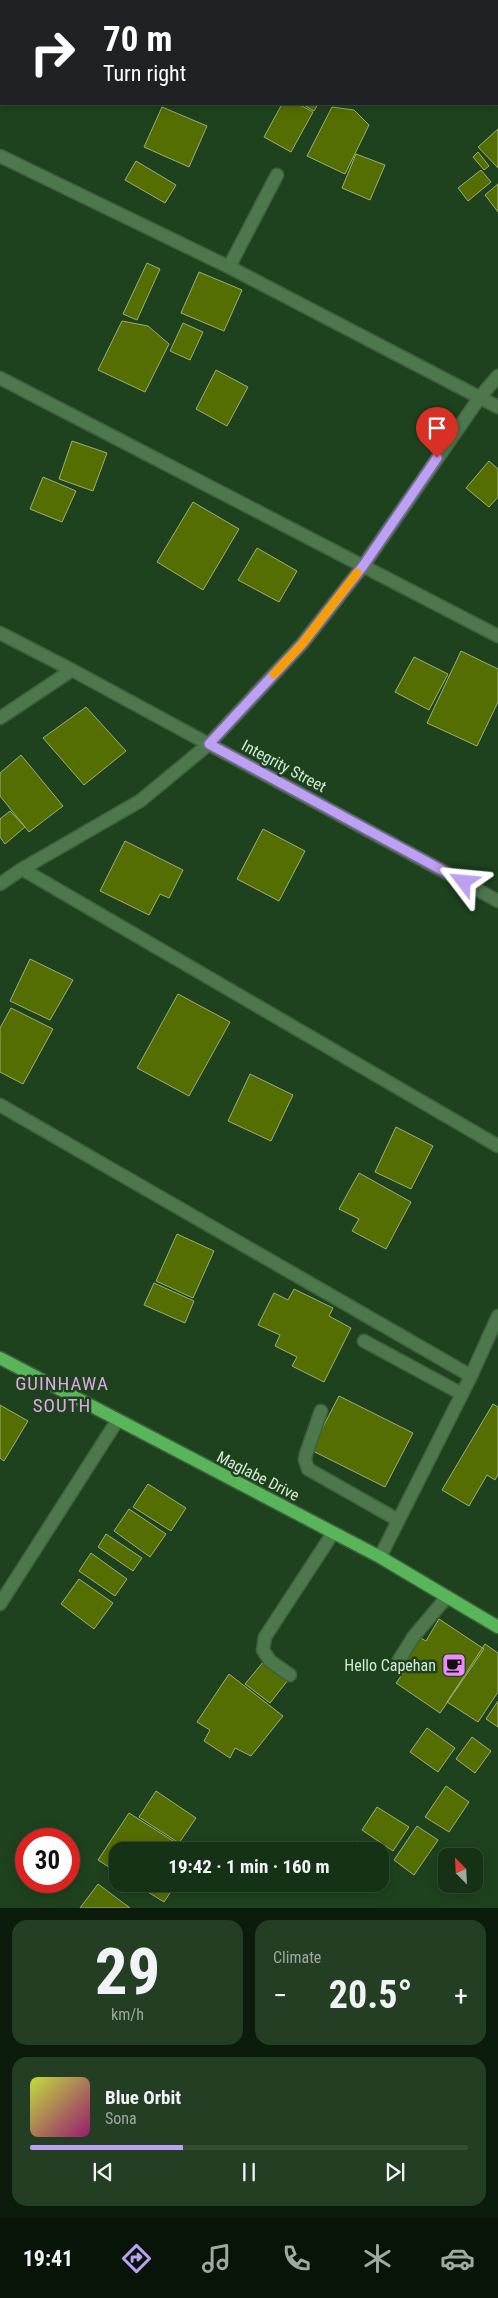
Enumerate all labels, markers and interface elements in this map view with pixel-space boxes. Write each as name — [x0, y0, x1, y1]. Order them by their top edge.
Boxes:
text: 70 m — [103, 19, 172, 60]
icon: right — [20, 20, 85, 85]
text: Turn right — [103, 61, 186, 86]
pin — [416, 407, 458, 458]
icon: arrive — [423, 414, 451, 442]
street label: Integrity Street — [238, 736, 330, 796]
position arrow — [437, 855, 489, 907]
district label: GUINHAWA SOUTH — [15, 1372, 109, 1417]
street label: Maglabe Drive — [214, 1447, 302, 1505]
cafe icon: Hello Capehan — [441, 1652, 467, 1678]
place label: Hello Capehan — [344, 1656, 436, 1675]
speed limit sign: 30 — [15, 1828, 80, 1893]
north arrow — [438, 1848, 482, 1892]
map controls — [438, 1848, 483, 1893]
text: 19:42 · 1 min · 160 m — [168, 1855, 330, 1878]
text: 29 — [95, 1934, 160, 2010]
text: Climate — [273, 1948, 321, 1967]
text: 20.5° — [329, 1973, 412, 2017]
text: − — [273, 1979, 287, 2012]
text: + — [454, 1979, 468, 2012]
text: km/h — [111, 2005, 144, 2024]
text: Blue Orbit — [105, 2086, 181, 2109]
text: Sona — [105, 2109, 137, 2128]
icon: previous — [89, 2158, 117, 2186]
icon: pause — [235, 2158, 263, 2186]
icon: next — [381, 2158, 409, 2186]
icon: directions — [119, 2241, 154, 2276]
icon: music — [199, 2241, 234, 2276]
icon: phone — [279, 2241, 314, 2276]
icon: climate — [360, 2241, 395, 2276]
icon: car — [440, 2241, 475, 2276]
text: 19:41 — [23, 2246, 73, 2271]

